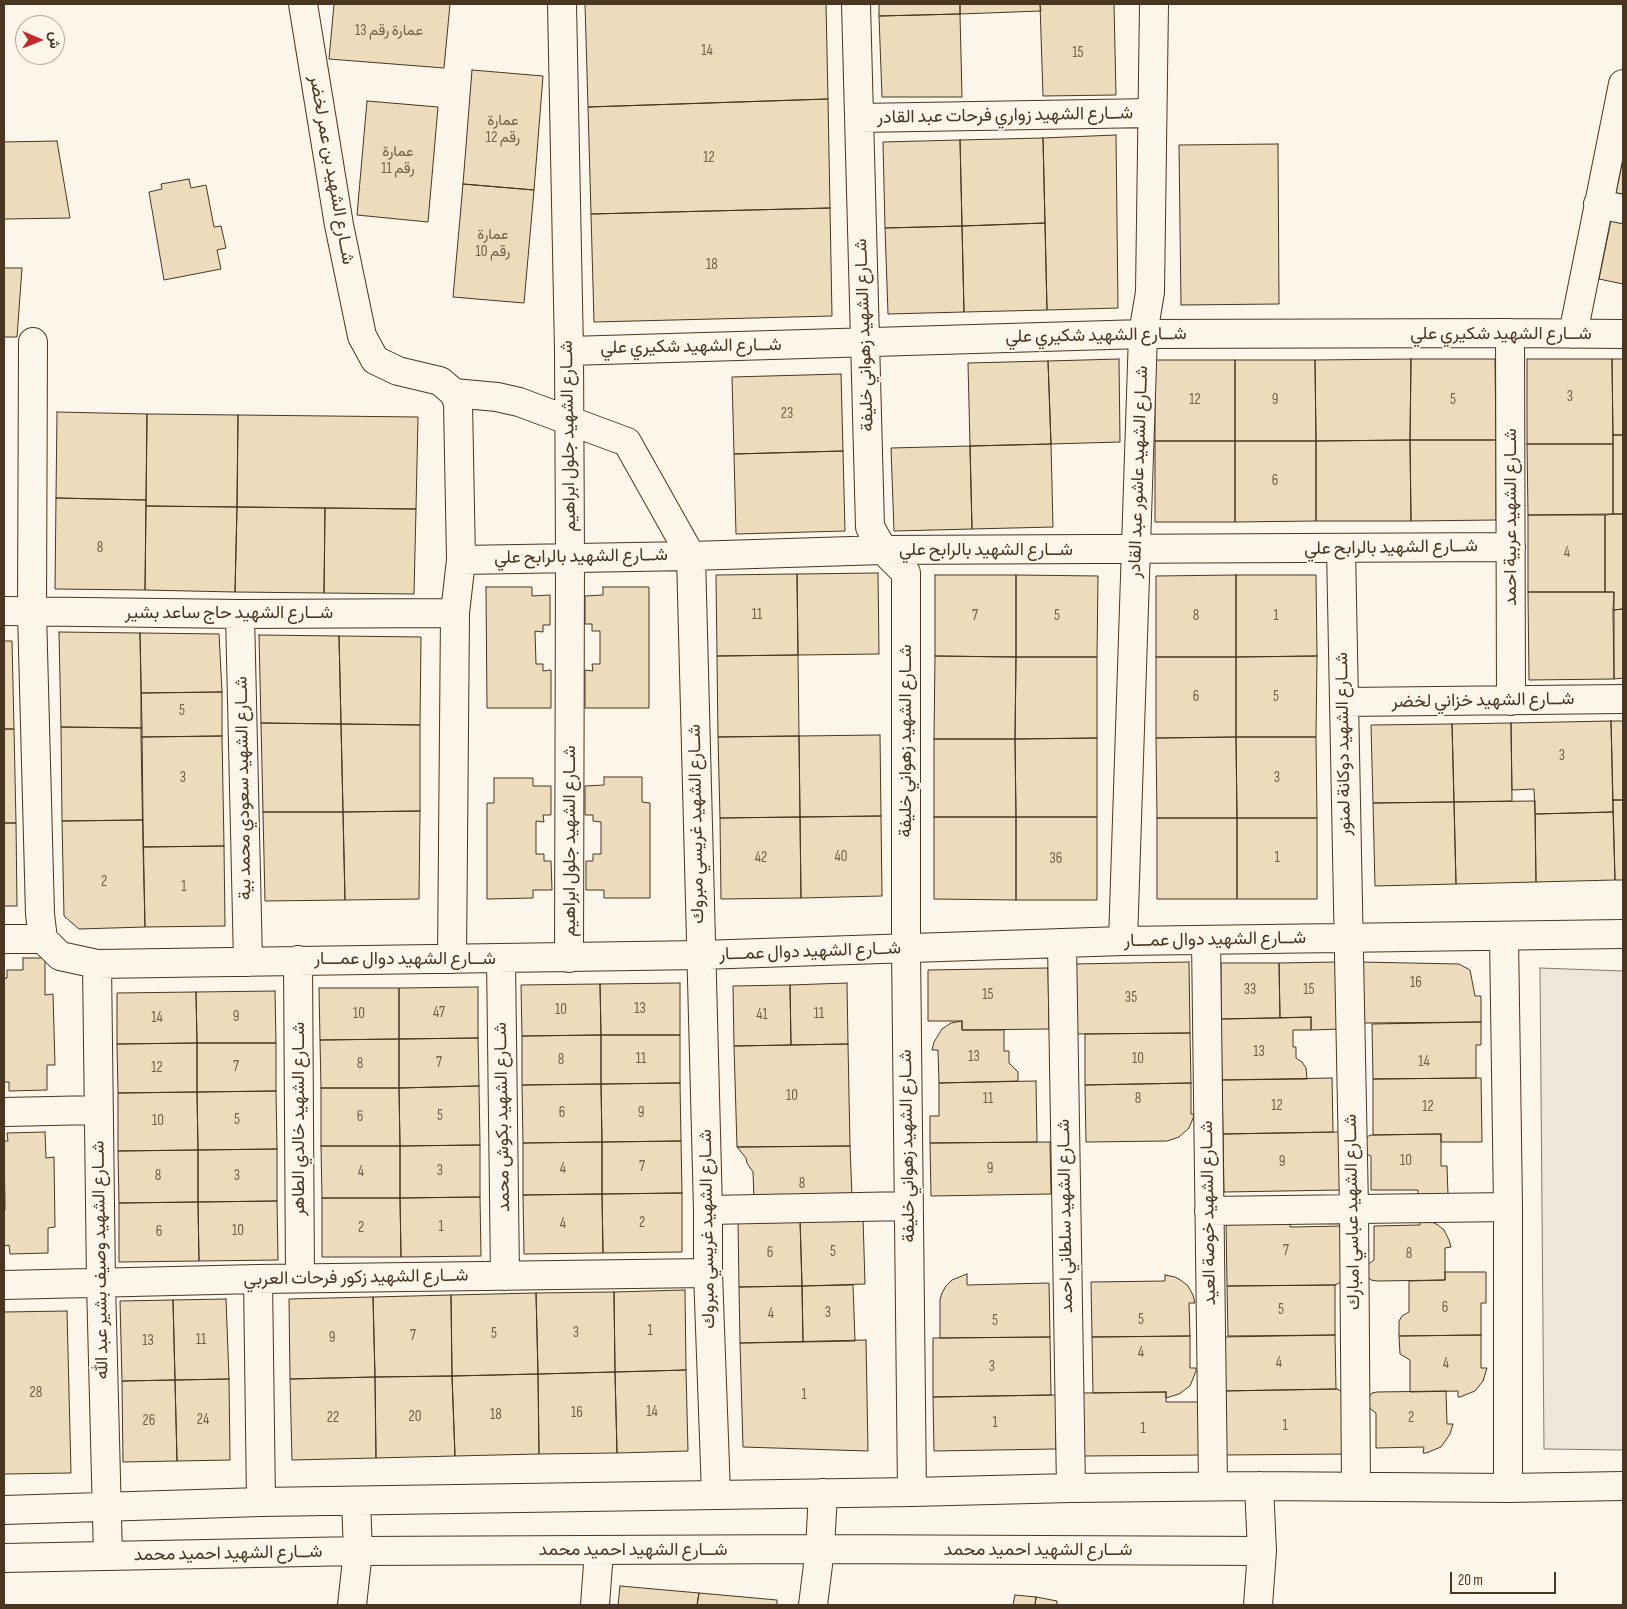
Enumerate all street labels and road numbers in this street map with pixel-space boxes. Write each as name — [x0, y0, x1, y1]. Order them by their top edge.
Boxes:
street label: شــارع الشهيد بن عمر لخضر — [304, 74, 358, 266]
street label: شــارع الشهيد زواري فرحات عبد القادر — [877, 103, 1133, 129]
street label: شــارع الشهيد زهواني خليفة — [851, 238, 879, 432]
street label: شــارع الشهيد شكيري علي — [1410, 323, 1592, 345]
street label: شــارع الشهيد شكيري علي — [1005, 324, 1187, 348]
street label: شــارع الشهيد شكيري علي — [600, 335, 782, 359]
street label: شــارع الشهيد جلول ابراهيم — [557, 340, 581, 532]
street label: شــارع الشهيد عاشور عبد القادر — [1124, 365, 1154, 579]
street label: شــارع الشهيد عربية احمد — [1500, 428, 1522, 606]
street label: شــارع الشهيد بالرابح علي — [1304, 536, 1478, 560]
street label: شــارع الشهيد بالرابح علي — [899, 539, 1073, 561]
street label: شــارع الشهيد بالرابح علي — [494, 545, 668, 569]
street label: شــارع الشهيد حاج ساعد بشير — [125, 602, 333, 624]
street label: شــارع الشهيد زهواني خليفة — [895, 644, 917, 838]
street label: شــارع الشهيد دوكانة لمنور — [1332, 652, 1356, 836]
street label: شــارع الشهيد سعودي محمد بية — [231, 676, 257, 900]
street label: شــارع الشهيد خزاني لخضر — [1391, 689, 1575, 713]
street label: شــارع الشهيد غريسي مبروك — [684, 724, 710, 924]
street label: شــارع الشهيد جلول ابراهيم — [559, 745, 581, 937]
street label: شــارع الشهيد دوال عمـــار — [1124, 928, 1306, 952]
street label: شــارع الشهيد دوال عمـــار — [719, 938, 901, 966]
street label: شــارع الشهيد دوال عمـــار — [314, 948, 496, 970]
street label: شــارع الشهيد خالدي الطاهر — [288, 1022, 310, 1216]
street label: شــارع الشهيد بكوش محمد — [491, 1022, 515, 1212]
street label: شــارع الشهيد زهواني خليفة — [896, 1049, 920, 1243]
street label: شــارع الشهيد عباسي امبارك — [1340, 1114, 1366, 1310]
street label: شــارع الشهيد سلطاني احمد — [1054, 1119, 1078, 1313]
street label: شــارع الشهيد خوصة العيد — [1197, 1121, 1221, 1305]
street label: شــارع الشهيد غريسي مبروك — [695, 1129, 721, 1329]
street label: شــارع الشهيد وصيف بشير عبد الله — [88, 1140, 114, 1380]
street label: شــارع الشهيد زكور فرحات العربي — [243, 1265, 469, 1291]
street label: شــارع الشهيد احميد محمد — [539, 1539, 727, 1561]
street label: شــارع الشهيد احميد محمد — [944, 1539, 1132, 1561]
street label: شــارع الشهيد احميد محمد — [133, 1542, 323, 1566]

